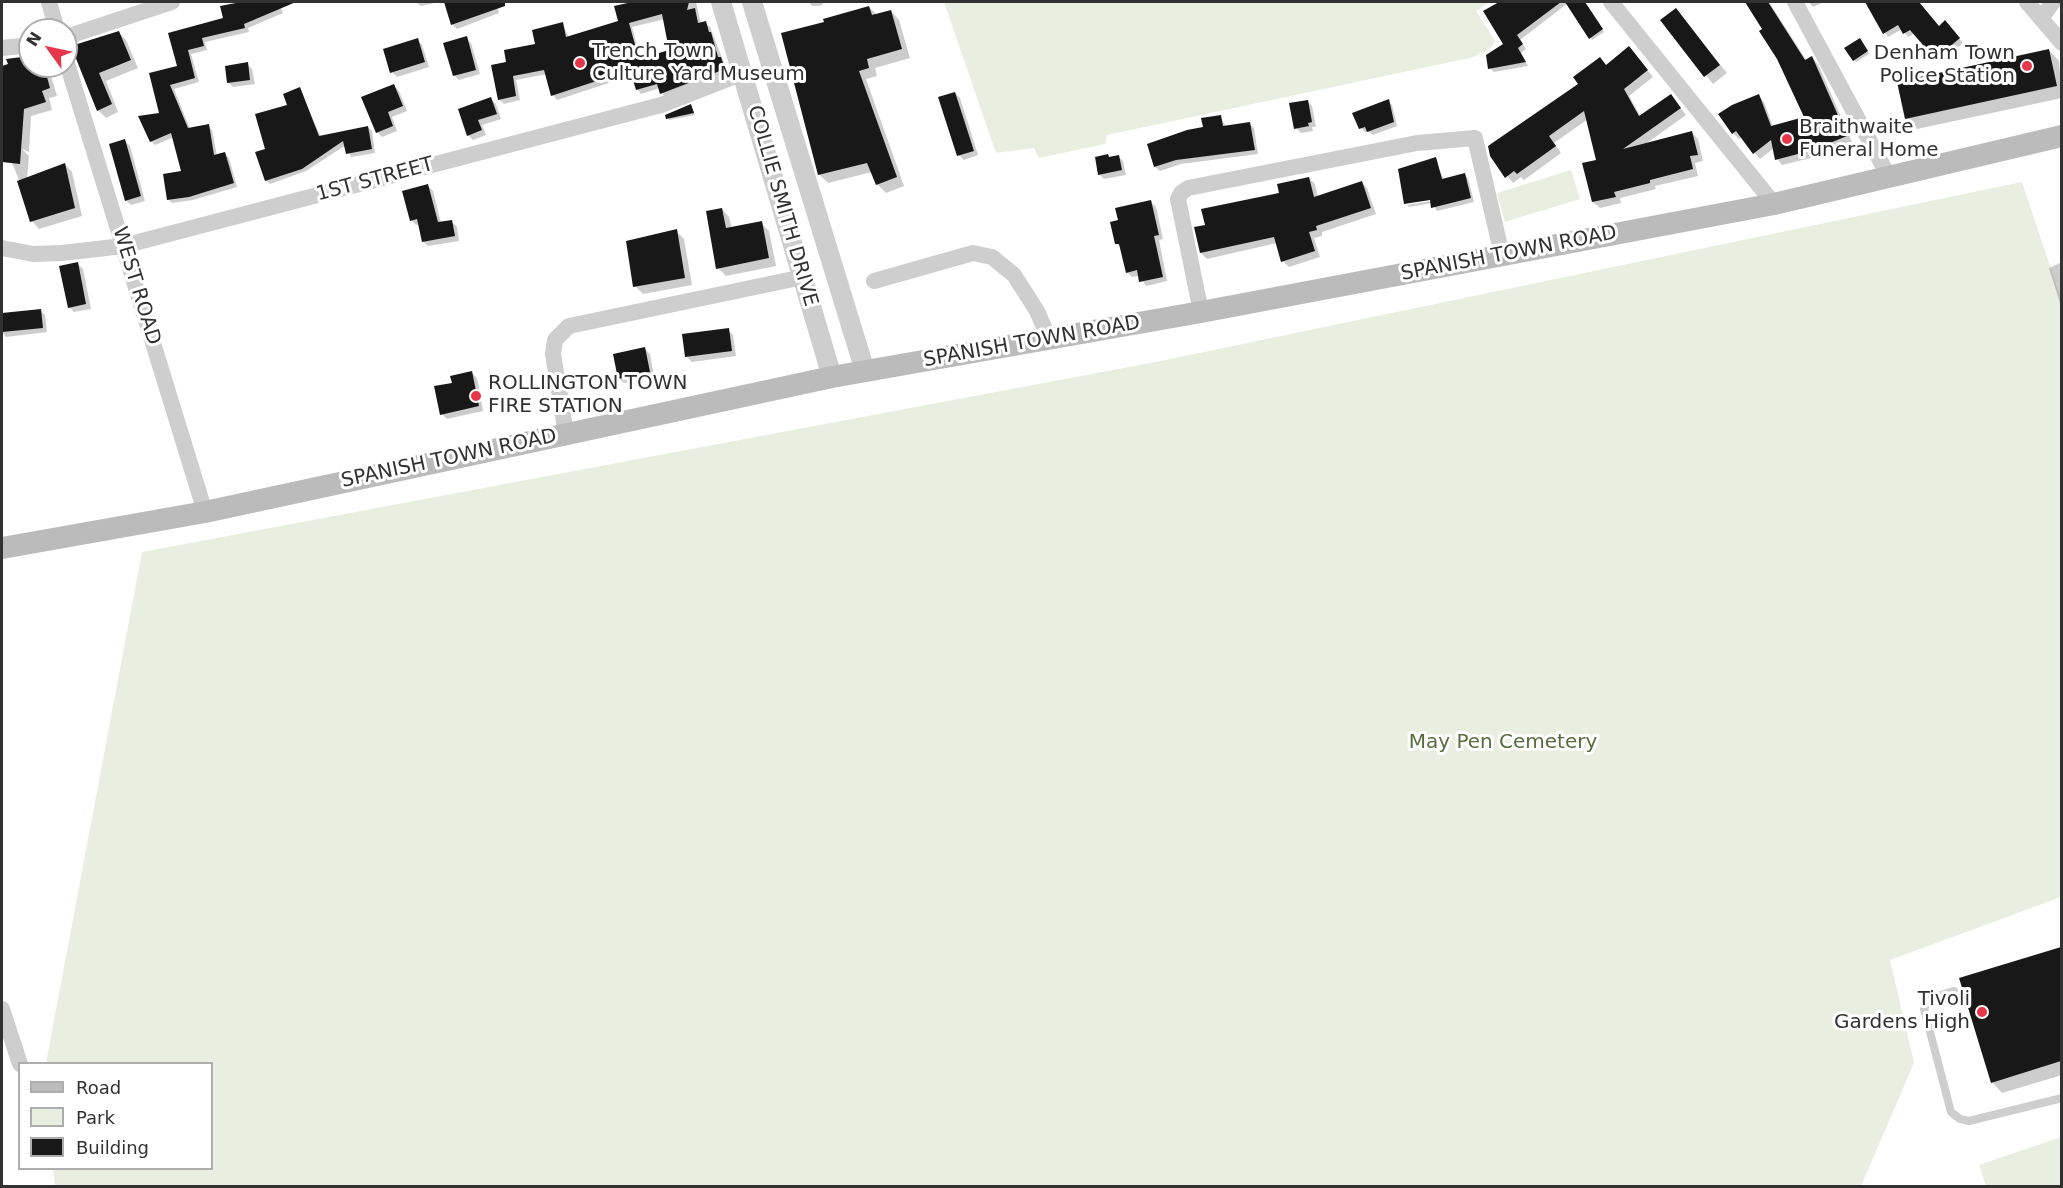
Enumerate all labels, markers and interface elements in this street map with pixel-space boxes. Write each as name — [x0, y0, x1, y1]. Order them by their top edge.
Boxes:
north arrow — [18, 18, 78, 78]
text: N — [23, 28, 46, 50]
place label: Trench Town Culture Yard Museum — [592, 40, 805, 87]
place label: Denham Town Police Station — [1874, 42, 2015, 89]
marker: Trench Town Culture Yard Museum — [573, 56, 587, 70]
marker: Denham Town Police Station — [2020, 59, 2034, 73]
street label: COLLIE SMITH DRIVE — [742, 103, 822, 309]
place label: Braithwaite Funeral Home — [1799, 116, 1939, 163]
marker: Braithwaite Funeral Home — [1780, 132, 1794, 146]
street label: 1ST STREET — [314, 153, 436, 207]
street label: SPANISH TOWN ROAD — [1399, 221, 1619, 287]
street label: WEST ROAD — [107, 224, 165, 348]
street label: SPANISH TOWN ROAD — [922, 311, 1142, 373]
place label: ROLLINGTON TOWN FIRE STATION — [488, 372, 688, 419]
marker: ROLLINGTON TOWN FIRE STATION — [469, 389, 483, 403]
street label: SPANISH TOWN ROAD — [339, 424, 559, 494]
park label: May Pen Cemetery — [1409, 731, 1597, 755]
place label: Tivoli Gardens High — [1834, 988, 1970, 1035]
marker: Tivoli Gardens High — [1975, 1005, 1989, 1019]
legend — [18, 1062, 213, 1170]
text: Road — [76, 1077, 121, 1098]
text: Park — [76, 1107, 115, 1128]
text: Building — [76, 1137, 149, 1158]

